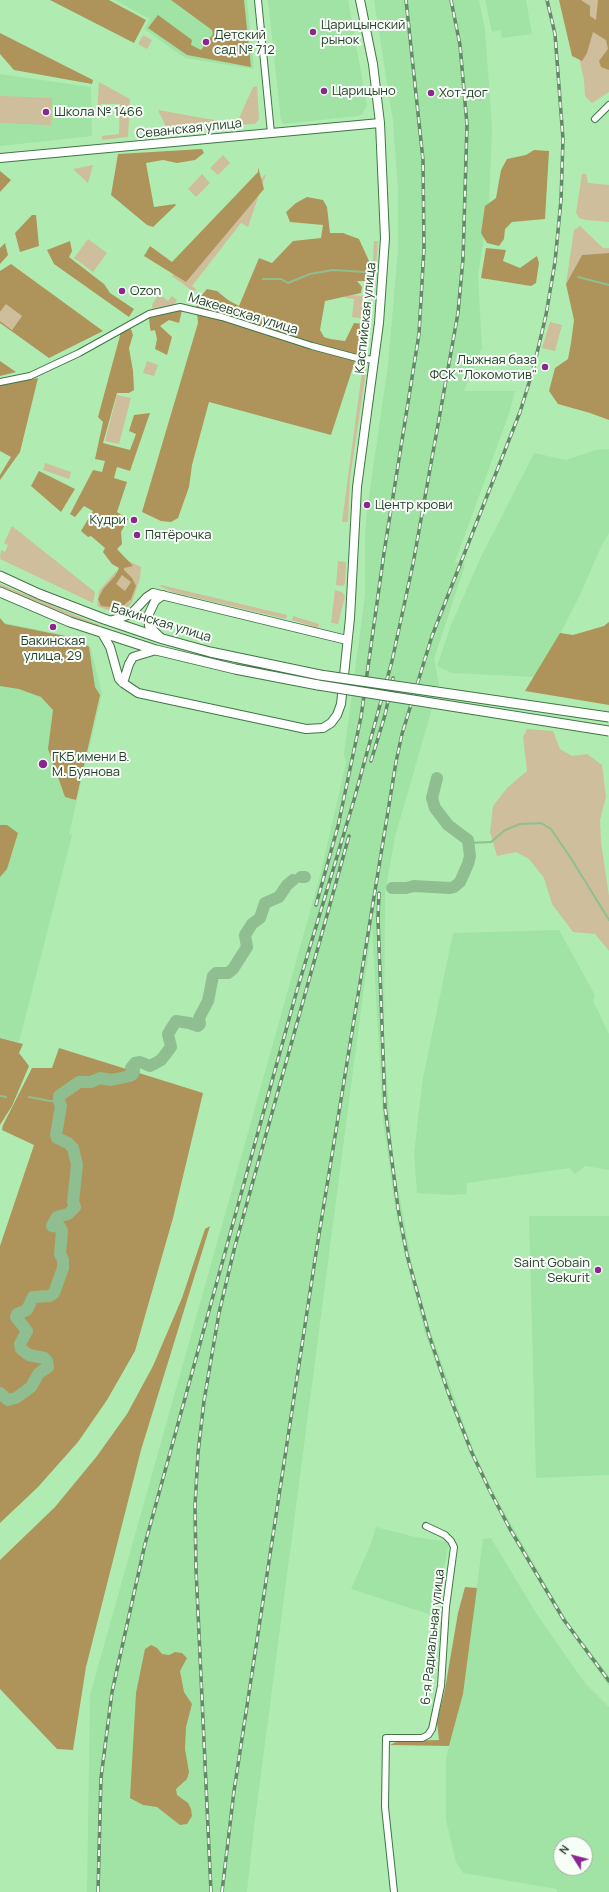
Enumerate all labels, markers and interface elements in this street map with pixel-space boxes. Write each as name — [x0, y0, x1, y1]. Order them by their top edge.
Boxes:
place label: Царицынский рынок — [321, 17, 405, 48]
place label: Детский сад № 712 — [214, 27, 275, 58]
marker: Царицынский рынок — [308, 27, 318, 37]
marker: Детский сад № 712 — [201, 37, 211, 47]
place label: Царицыно — [332, 83, 396, 99]
place label: Хот-дог — [439, 85, 488, 101]
marker: Царицыно — [319, 86, 329, 96]
marker: Хот-дог — [426, 88, 436, 98]
place label: Школа № 1466 — [54, 104, 143, 120]
marker: Школа № 1466 — [41, 107, 51, 117]
street label: Севанская улица — [135, 116, 243, 142]
street label: Каспийская улица — [352, 262, 380, 374]
place label: Ozon — [130, 283, 161, 299]
marker: Ozon — [117, 286, 127, 296]
street label: Макеевская улица — [186, 290, 300, 338]
place label: Лыжная база ФСК "Локомотив" — [430, 352, 537, 383]
marker: Лыжная база ФСК "Локомотив" — [540, 362, 550, 372]
place label: Центр крови — [375, 497, 453, 513]
marker: Центр крови — [362, 500, 372, 510]
place label: Кудри — [89, 512, 126, 528]
marker: Кудри — [129, 515, 139, 525]
place label: Пятёрочка — [145, 527, 211, 543]
marker: Пятёрочка — [132, 530, 142, 540]
street label: Бакинская улица — [109, 600, 213, 646]
marker: Бакинская улица, 29 — [48, 622, 58, 632]
place label: Бакинская улица, 29 — [21, 633, 85, 664]
place label: ГКБ имени В. М. Буянова — [52, 749, 130, 780]
marker: ГКБ имени В. М. Буянова — [37, 758, 49, 770]
place label: Saint Gobain Sekurit — [514, 1255, 590, 1286]
marker: Saint Gobain Sekurit — [593, 1265, 603, 1275]
street label: 6-я Радиальная улица — [418, 1568, 448, 1706]
north arrow — [553, 1836, 593, 1876]
text: N — [555, 1842, 572, 1857]

